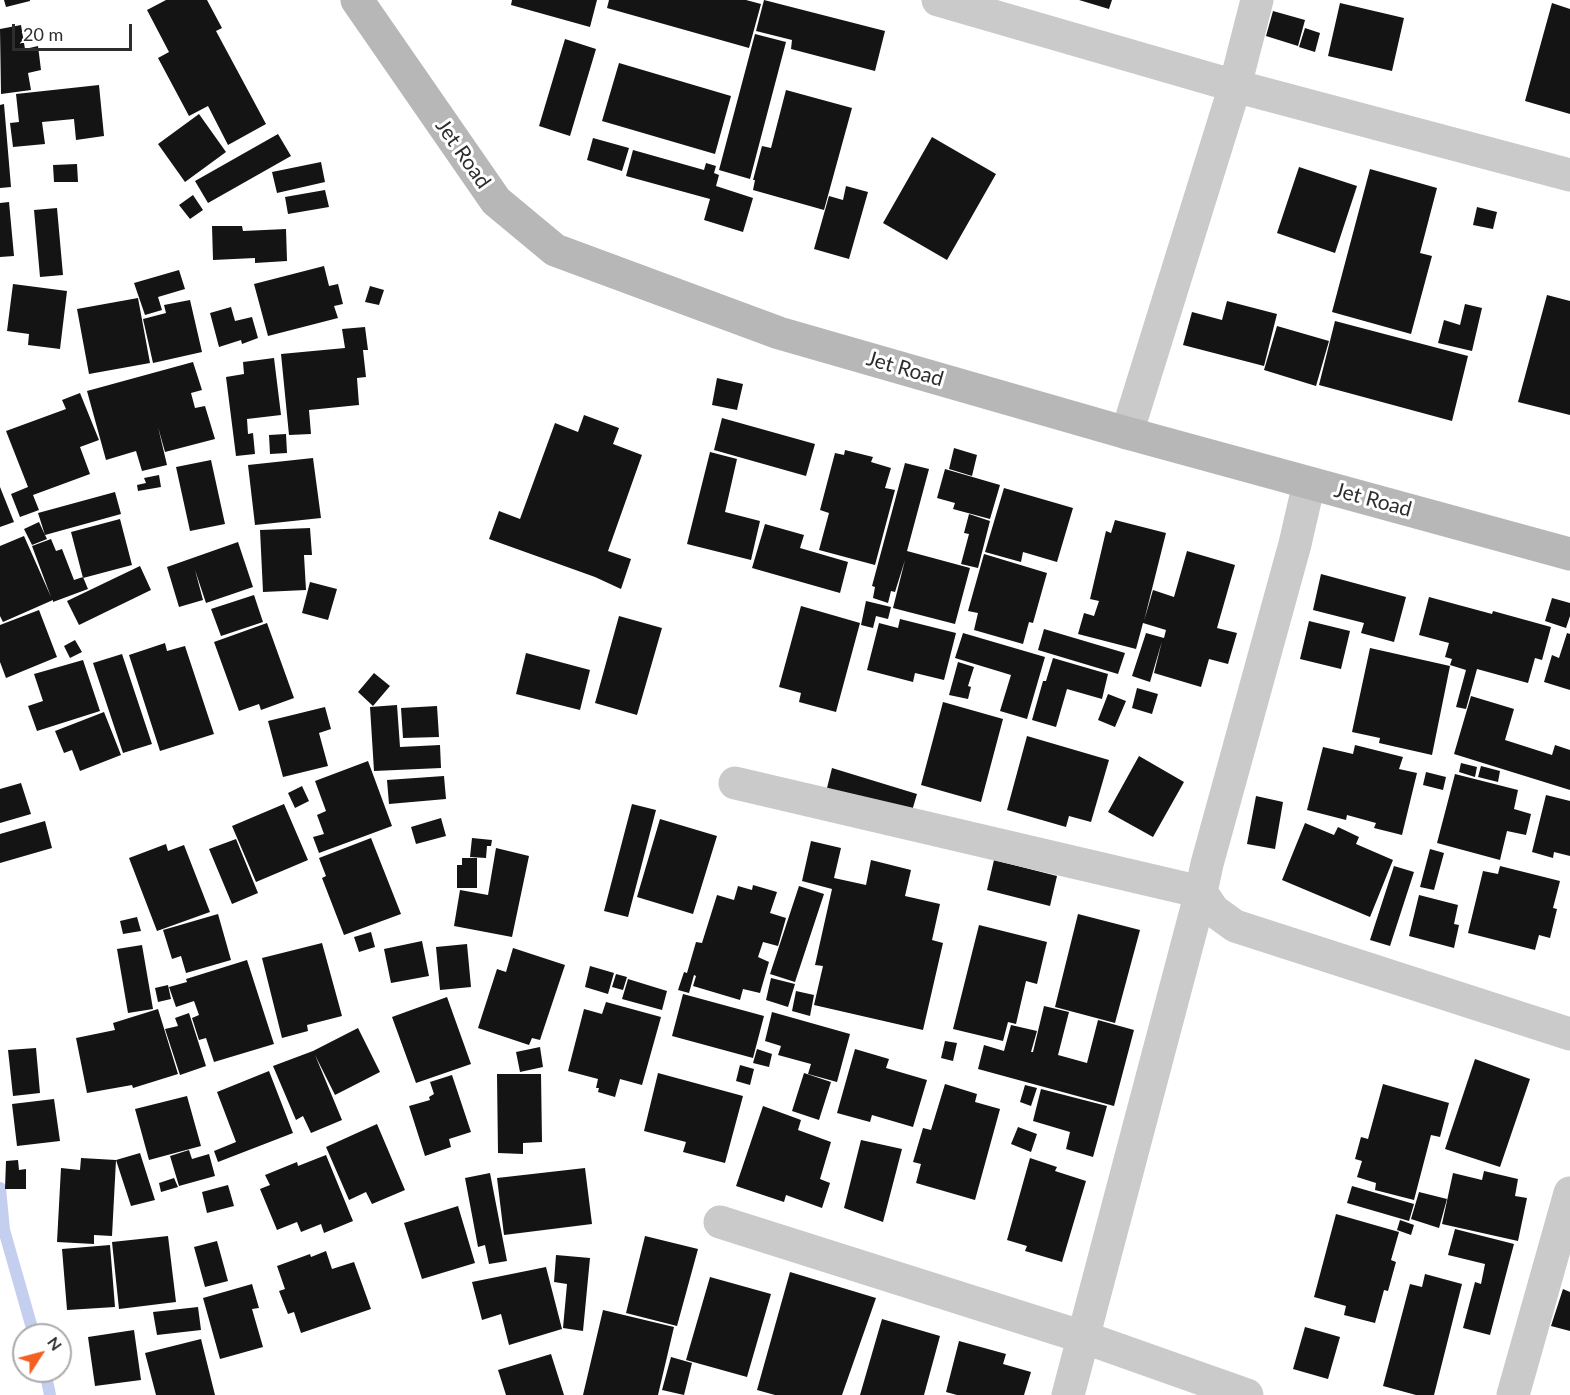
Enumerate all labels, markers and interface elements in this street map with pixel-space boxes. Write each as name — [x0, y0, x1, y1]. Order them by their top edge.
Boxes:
scale bar — [15, 12, 135, 50]
text: 20 m — [23, 23, 63, 45]
street label: Jet Road — [430, 114, 496, 194]
street label: Jet Road — [864, 346, 946, 392]
street label: Jet Road — [1332, 478, 1414, 522]
north arrow — [12, 1323, 72, 1383]
text: N — [44, 1333, 67, 1354]

